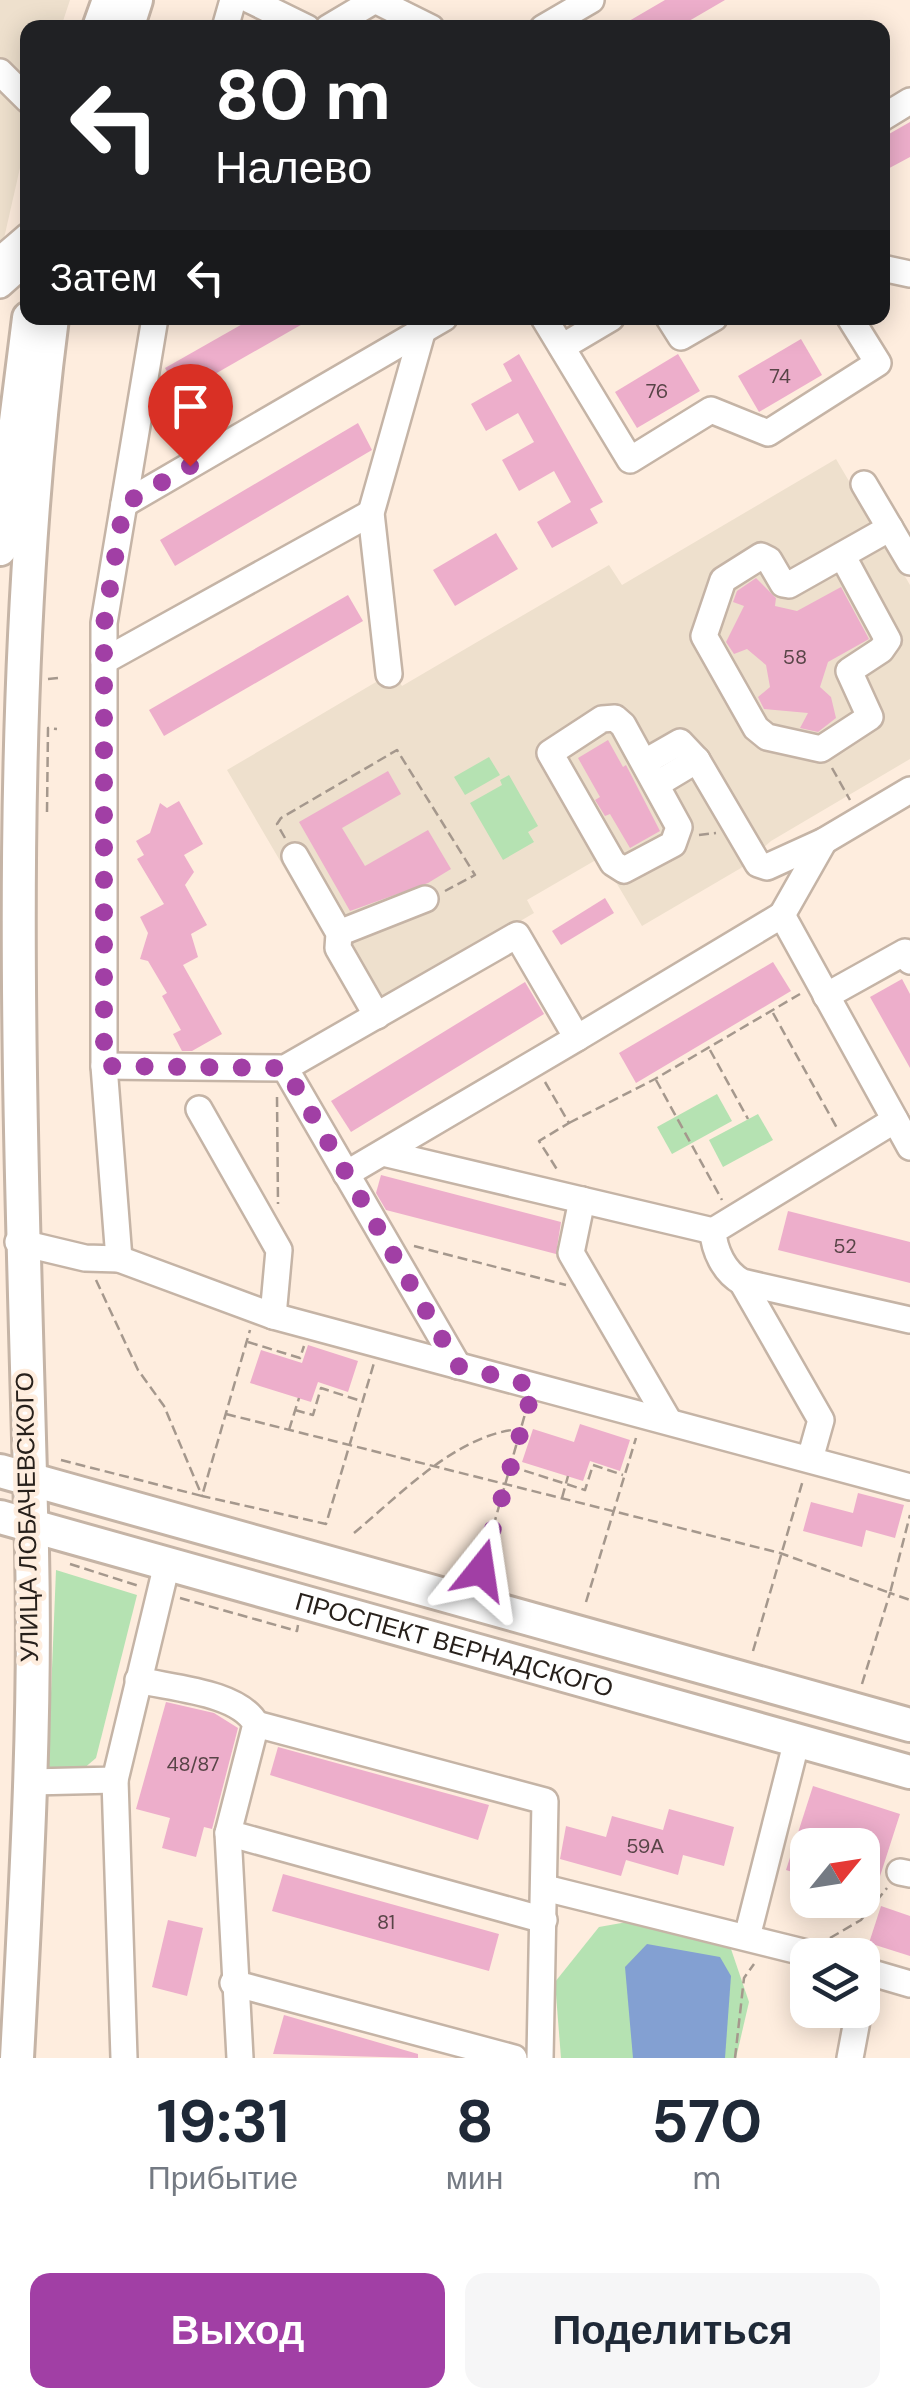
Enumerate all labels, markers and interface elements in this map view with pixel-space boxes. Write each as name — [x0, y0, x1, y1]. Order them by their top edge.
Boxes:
text: 80 m — [215, 50, 391, 141]
icon: left — [50, 60, 180, 190]
text: Налево — [215, 138, 372, 197]
icon: left — [178, 250, 233, 305]
text: Затем — [50, 253, 158, 303]
house number: 74 — [769, 363, 791, 389]
pin — [148, 364, 233, 467]
house number: 76 — [646, 378, 668, 404]
icon: arrive — [163, 379, 218, 434]
house number: 58 — [783, 644, 807, 670]
house number: 52 — [833, 1233, 857, 1259]
street label: УЛИЦА ЛОБАЧЕВСКОГО — [8, 1372, 46, 1662]
position arrow — [429, 1518, 533, 1622]
street label: ПРОСПЕКТ ВЕРНАДСКОГО — [292, 1584, 617, 1705]
house number: 48/87 — [166, 1751, 220, 1777]
north arrow — [790, 1828, 880, 1918]
map controls — [790, 1828, 880, 2028]
house number: 59А — [626, 1833, 664, 1859]
house number: 81 — [377, 1909, 395, 1935]
button: layers — [790, 1938, 880, 2028]
text: 19:31 — [157, 2082, 289, 2161]
text: 8 — [456, 2082, 494, 2161]
text: 570 — [651, 2082, 762, 2161]
text: Прибытие — [148, 2157, 298, 2199]
text: мин — [446, 2157, 503, 2199]
text: m — [692, 2157, 721, 2199]
button: Выход — [30, 2273, 445, 2388]
button: Поделиться — [465, 2273, 880, 2388]

